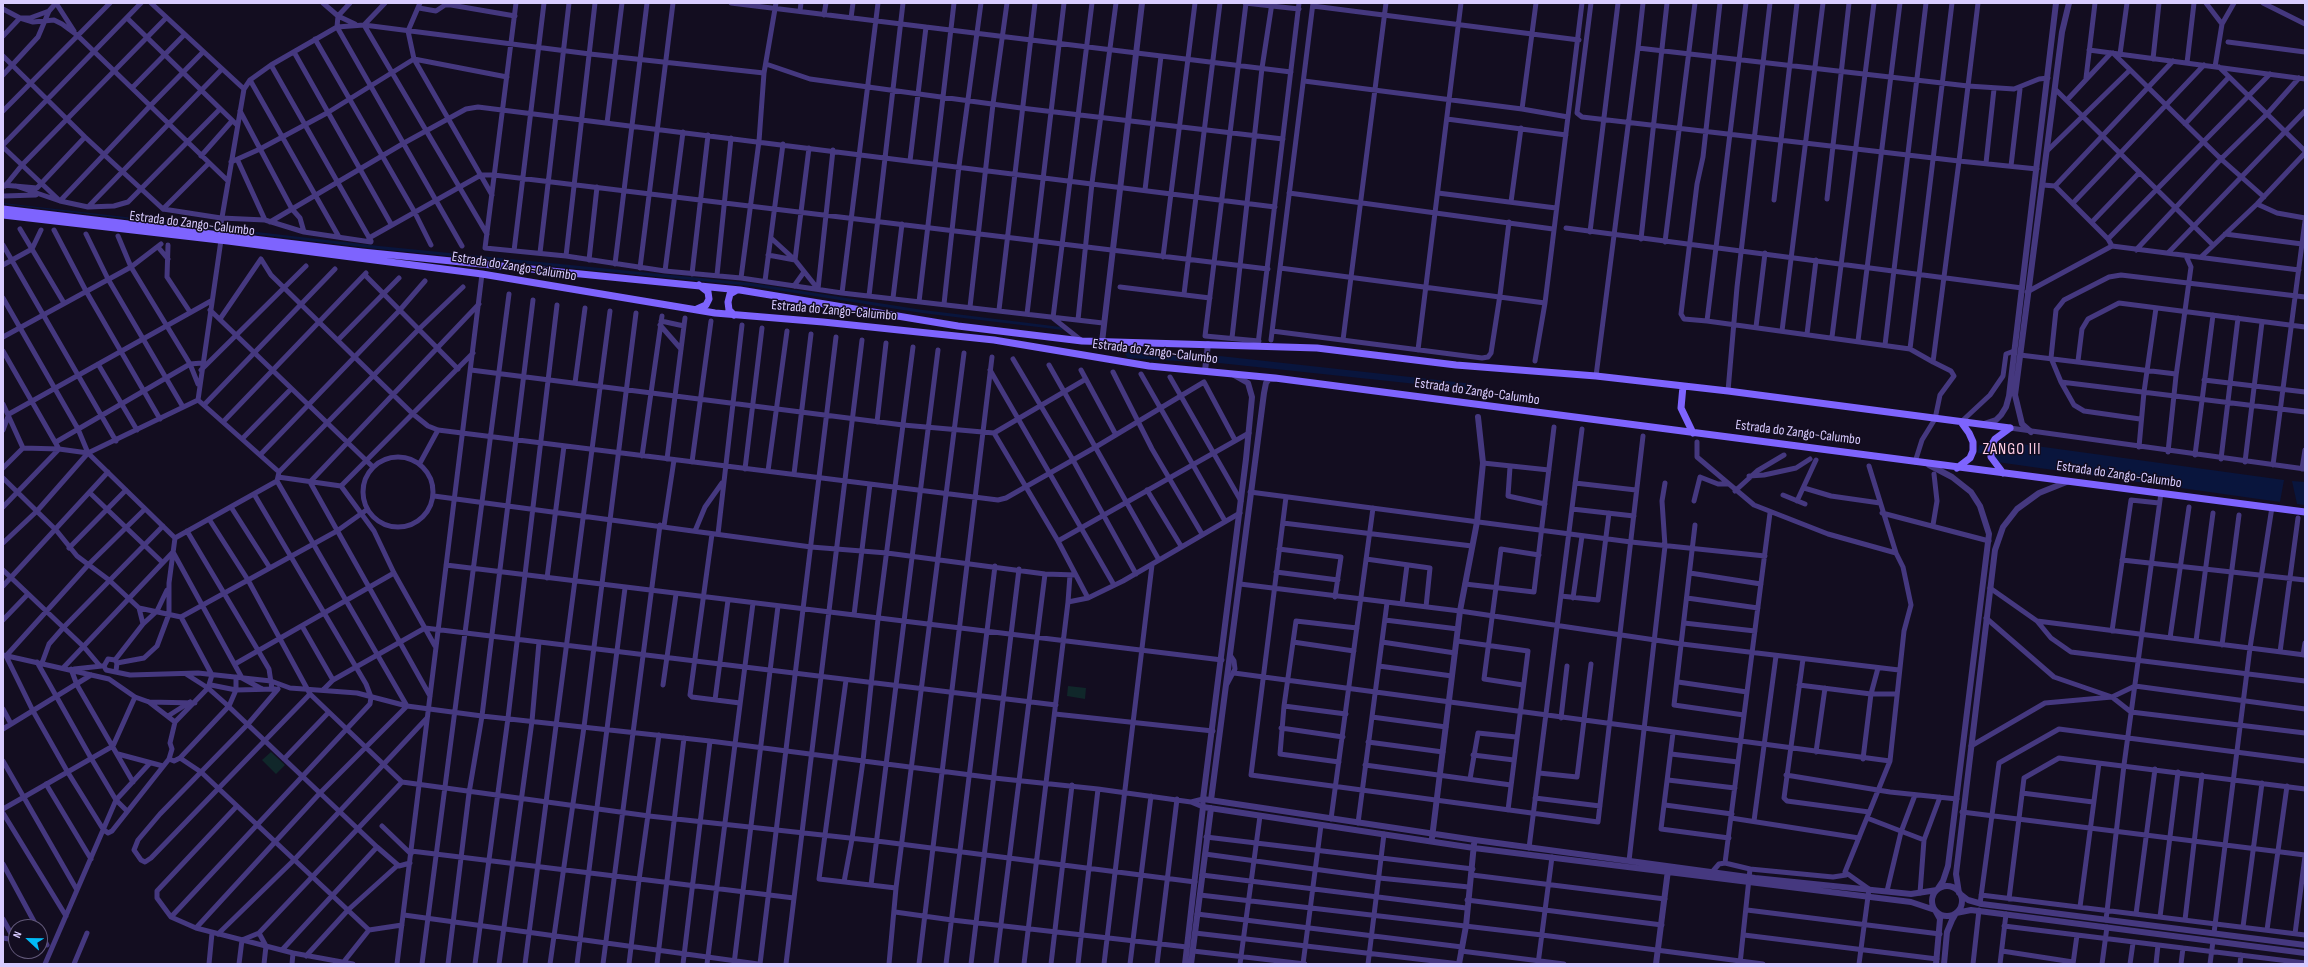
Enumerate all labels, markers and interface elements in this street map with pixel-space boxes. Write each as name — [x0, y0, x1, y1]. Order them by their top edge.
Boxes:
street label: Estrada do Zango-Calumbo — [128, 208, 256, 240]
street label: Estrada do Zango-Calumbo — [450, 249, 578, 285]
street label: Estrada do Zango-Calumbo — [770, 297, 898, 325]
street label: Estrada do Zango-Calumbo — [1091, 336, 1219, 368]
street label: Estrada do Zango-Calumbo — [1413, 375, 1541, 409]
street label: Estrada do Zango-Calumbo — [1734, 417, 1862, 449]
district label: ZANGO III — [1983, 440, 2041, 460]
street label: Estrada do Zango-Calumbo — [2055, 458, 2183, 492]
north arrow — [8, 919, 48, 959]
text: N — [10, 930, 24, 940]

